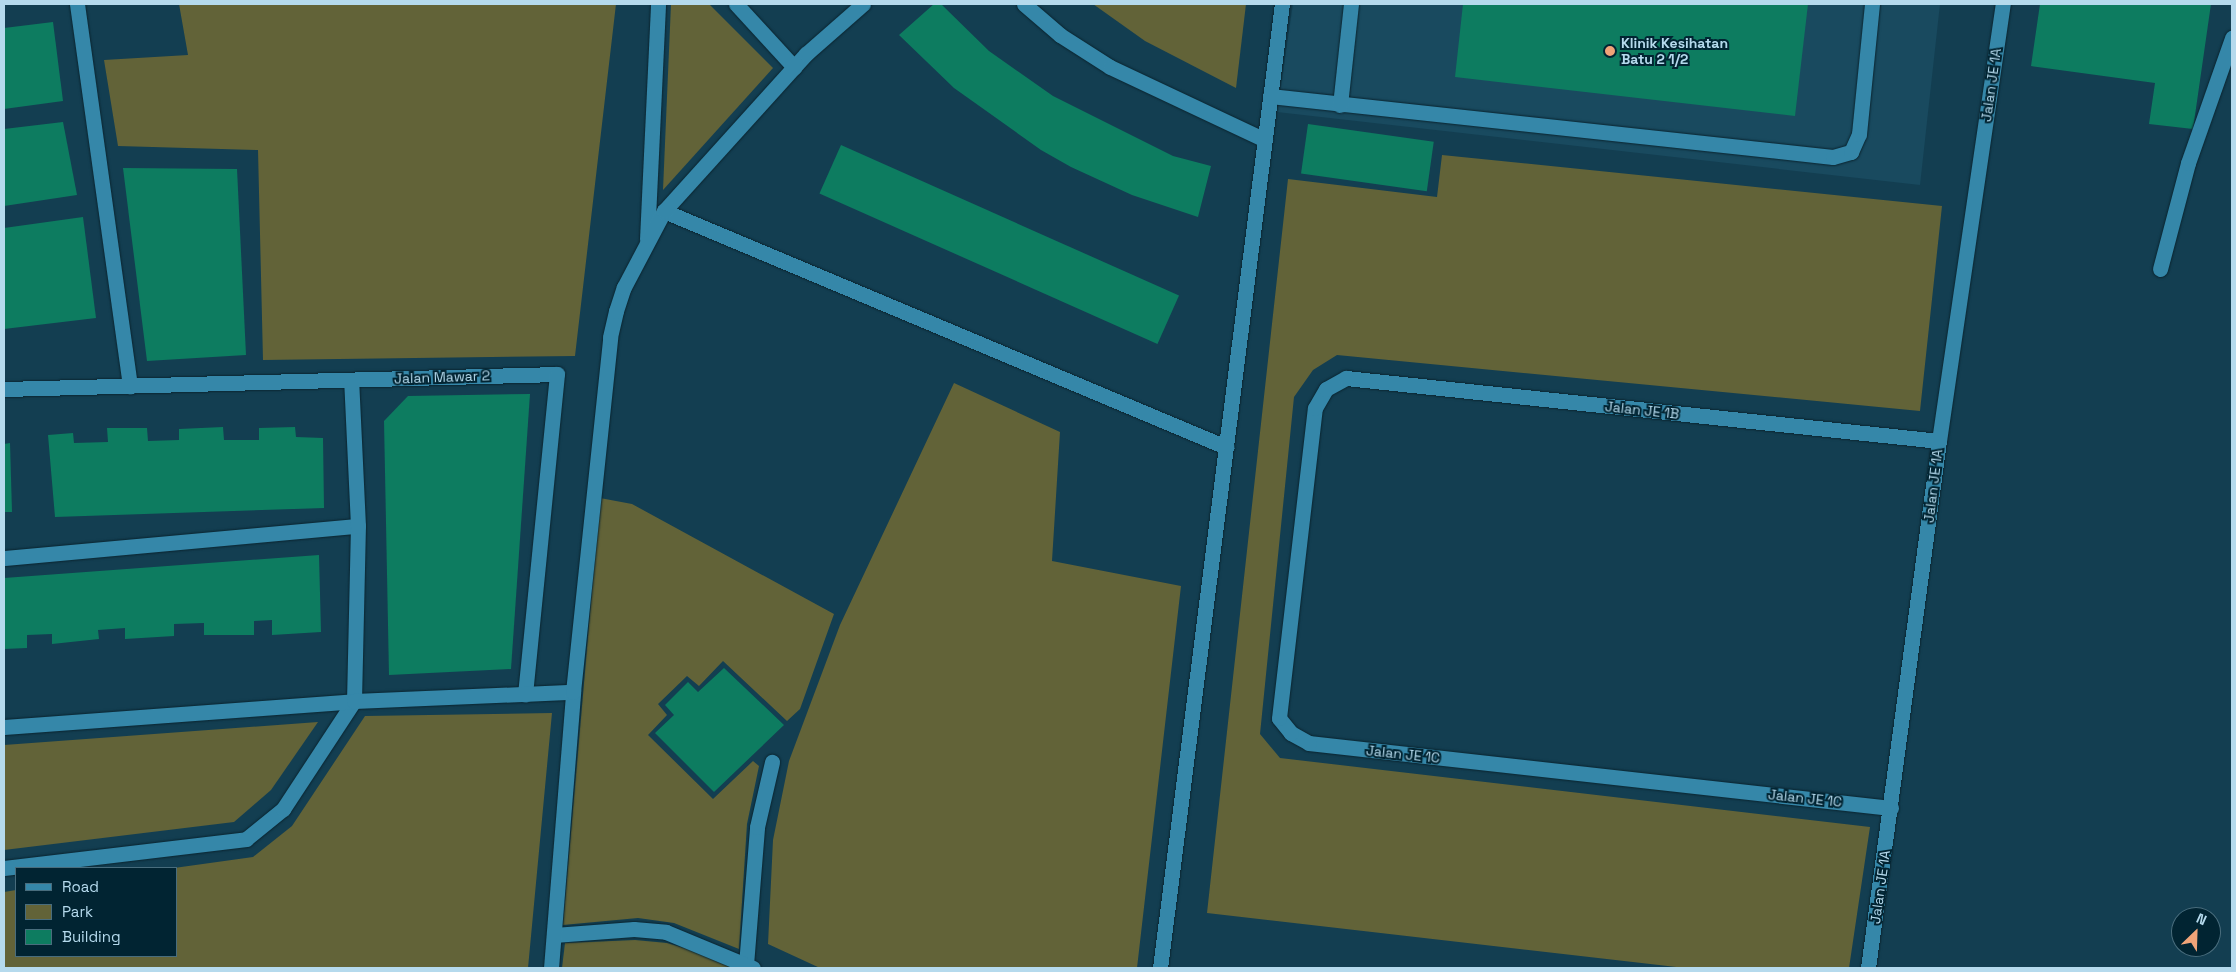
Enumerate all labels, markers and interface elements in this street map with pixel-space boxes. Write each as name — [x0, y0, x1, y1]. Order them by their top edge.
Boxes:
place label: Klinik Kesihatan Batu 2 1/2 — [1621, 35, 1728, 68]
marker: Klinik Kesihatan Batu 2 1/2 — [1603, 44, 1617, 58]
street label: Jalan JE 1A — [1978, 47, 2004, 123]
street label: Jalan Mawar 2 — [394, 367, 490, 387]
street label: Jalan JE 1B — [1604, 398, 1680, 422]
street label: Jalan JE 1A — [1920, 448, 1946, 524]
street label: Jalan JE 1C — [1365, 742, 1441, 766]
street label: Jalan JE 1C — [1767, 786, 1843, 810]
street label: Jalan JE 1A — [1867, 849, 1893, 925]
legend — [15, 867, 178, 957]
text: Road — [62, 877, 99, 896]
text: Park — [62, 902, 93, 921]
north arrow — [2171, 907, 2221, 957]
text: N — [2194, 909, 2210, 929]
text: Building — [62, 927, 121, 946]

